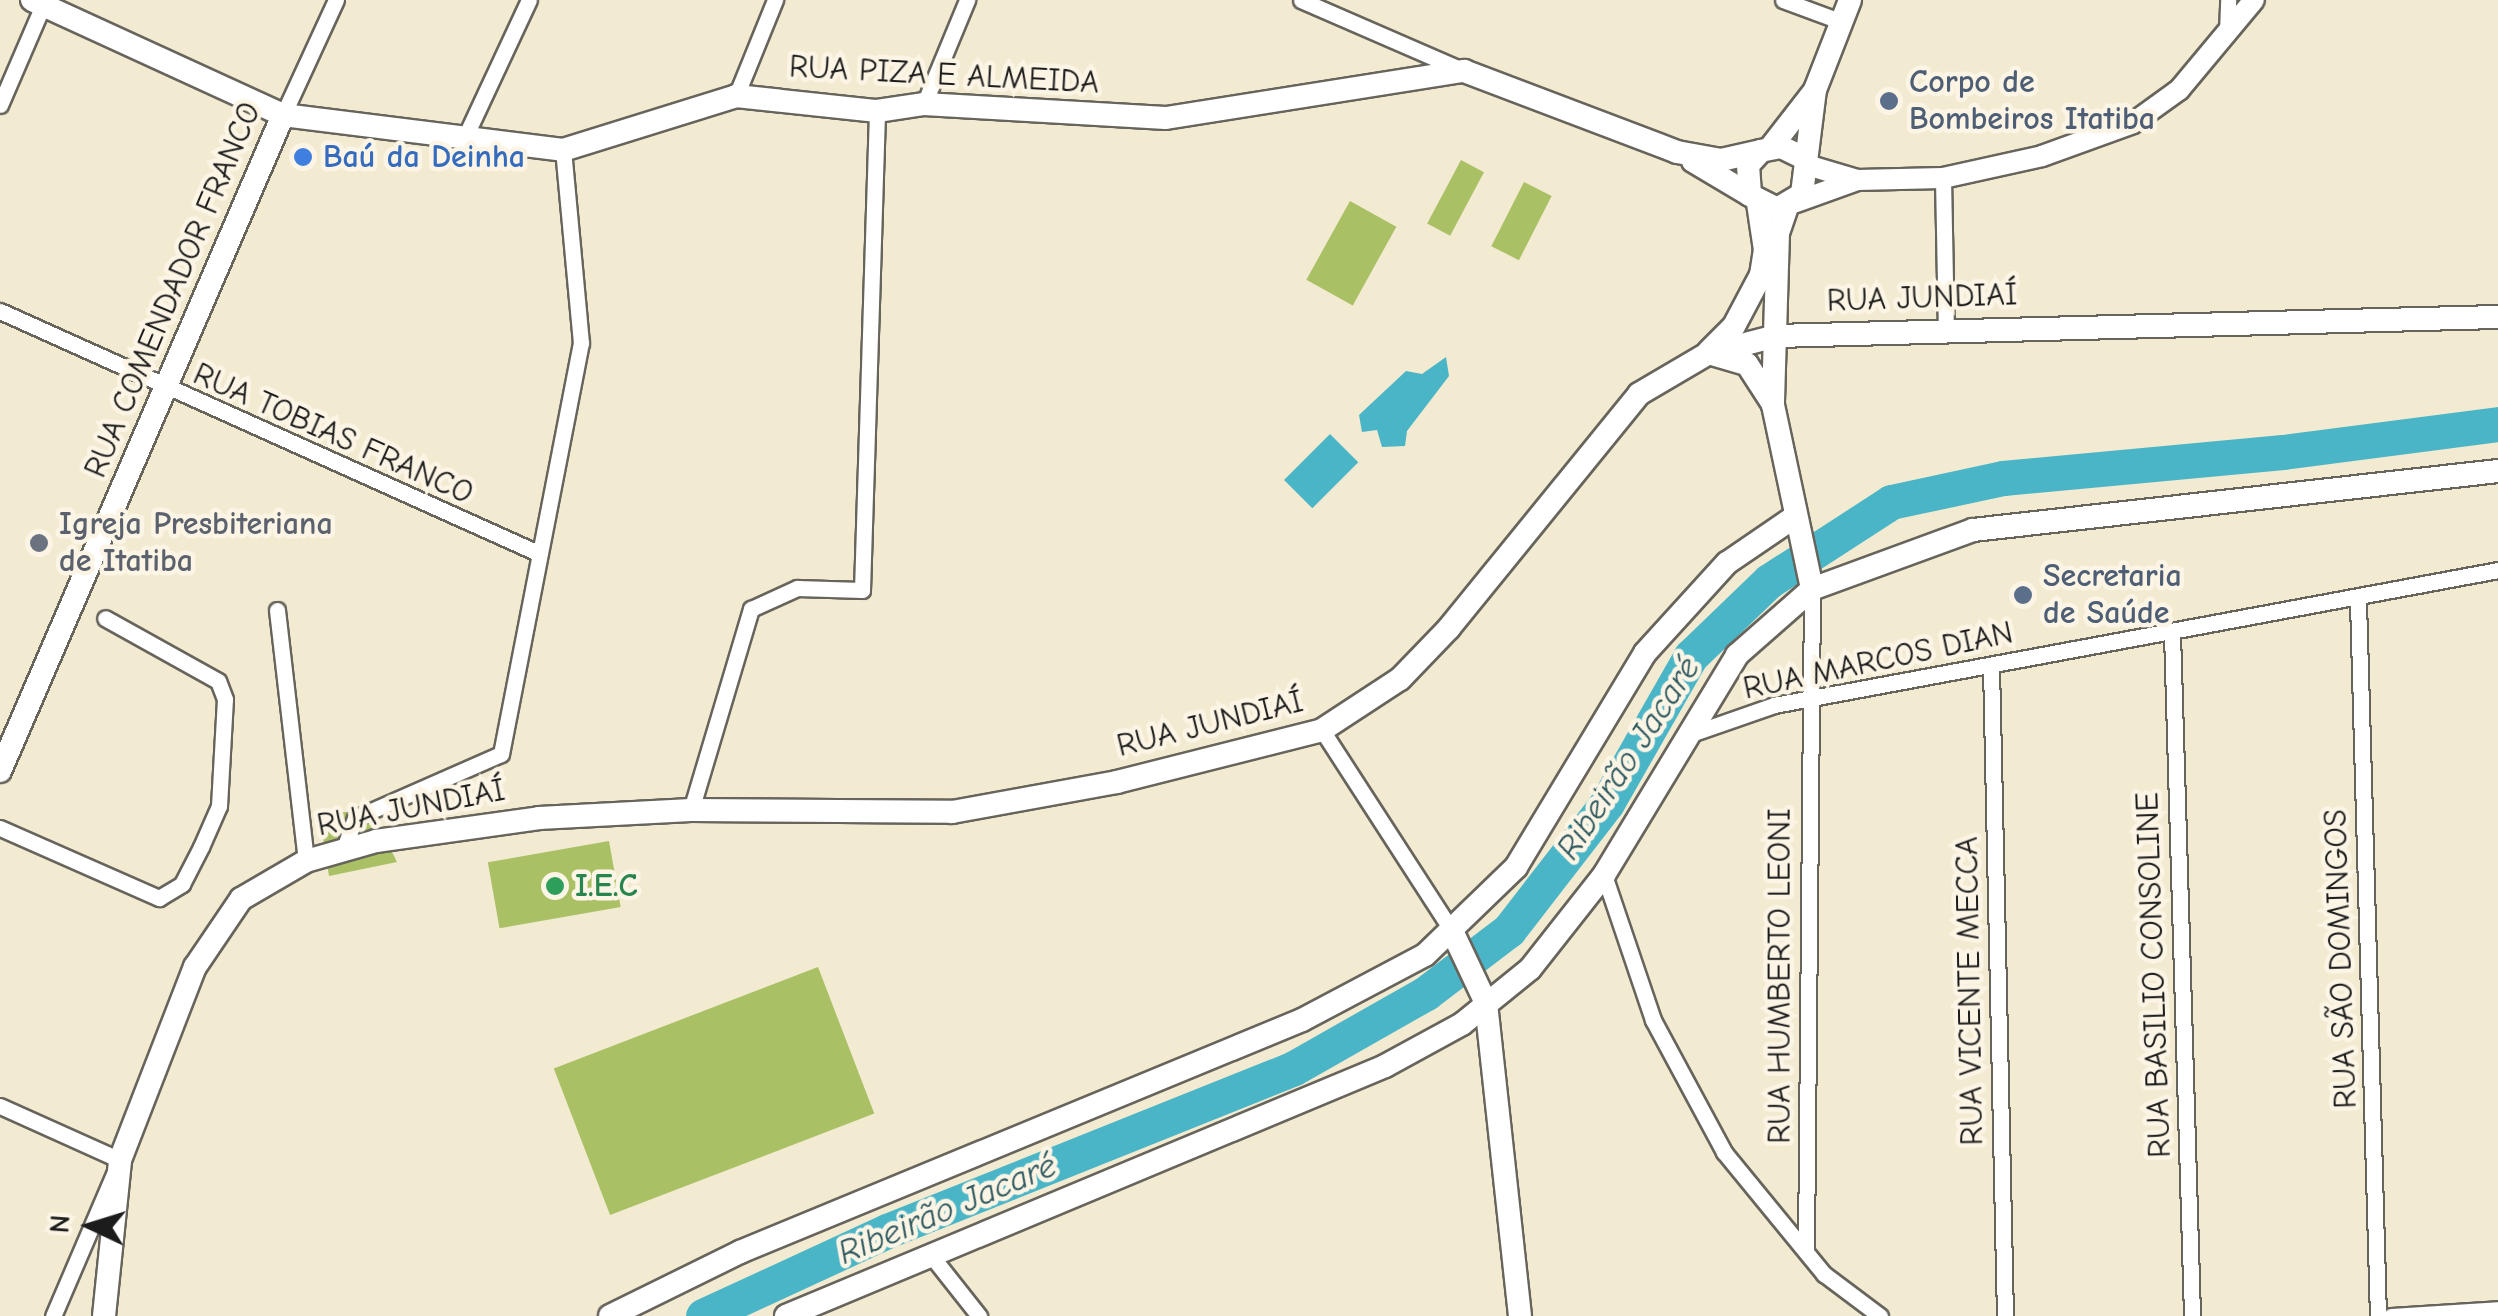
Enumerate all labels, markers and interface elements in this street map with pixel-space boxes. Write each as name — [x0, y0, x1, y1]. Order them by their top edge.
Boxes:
street label: RUA PIZA E ALMEIDA — [788, 48, 1100, 102]
place label: Corpo de Bombeiros Itatiba — [1909, 64, 2155, 139]
marker: Corpo de Bombeiros Itatiba — [1878, 90, 1900, 112]
street label: RUA COMENDADOR FRANCO — [76, 97, 270, 483]
place label: Baú da Deinha — [323, 138, 525, 176]
marker: Baú da Deinha — [292, 146, 314, 168]
street label: RUA JUNDIAÍ — [1826, 275, 2018, 321]
street label: RUA TOBIAS FRANCO — [187, 355, 479, 513]
place label: Igreja Presbiteriana de Itatiba — [59, 506, 333, 581]
marker: Igreja Presbiteriana de Itatiba — [28, 532, 50, 554]
place label: Secretaria de Saúde — [2043, 558, 2182, 633]
marker: Secretaria de Saúde — [2012, 584, 2034, 606]
street label: RUA MARCOS DIAN — [1740, 614, 2016, 708]
water label: Ribeirão Jacaré — [1547, 649, 1709, 867]
street label: RUA JUNDIAÍ — [1113, 682, 1307, 766]
street label: RUA JUNDIAÍ — [314, 771, 508, 845]
street label: RUA BASILIO CONSOLINE — [2128, 791, 2180, 1159]
street label: RUA HUMBERTO LEONI — [1761, 808, 1799, 1144]
street label: RUA SÃO DOMINGOS — [2317, 809, 2365, 1109]
street label: RUA VICENTE MECCA — [1948, 836, 1992, 1146]
place label: I.E.C — [575, 867, 638, 905]
marker: I.E.C — [544, 875, 566, 897]
water label: Ribeirão Jacaré — [831, 1144, 1063, 1274]
north arrow — [40, 1176, 140, 1276]
text: N — [43, 1214, 77, 1234]

